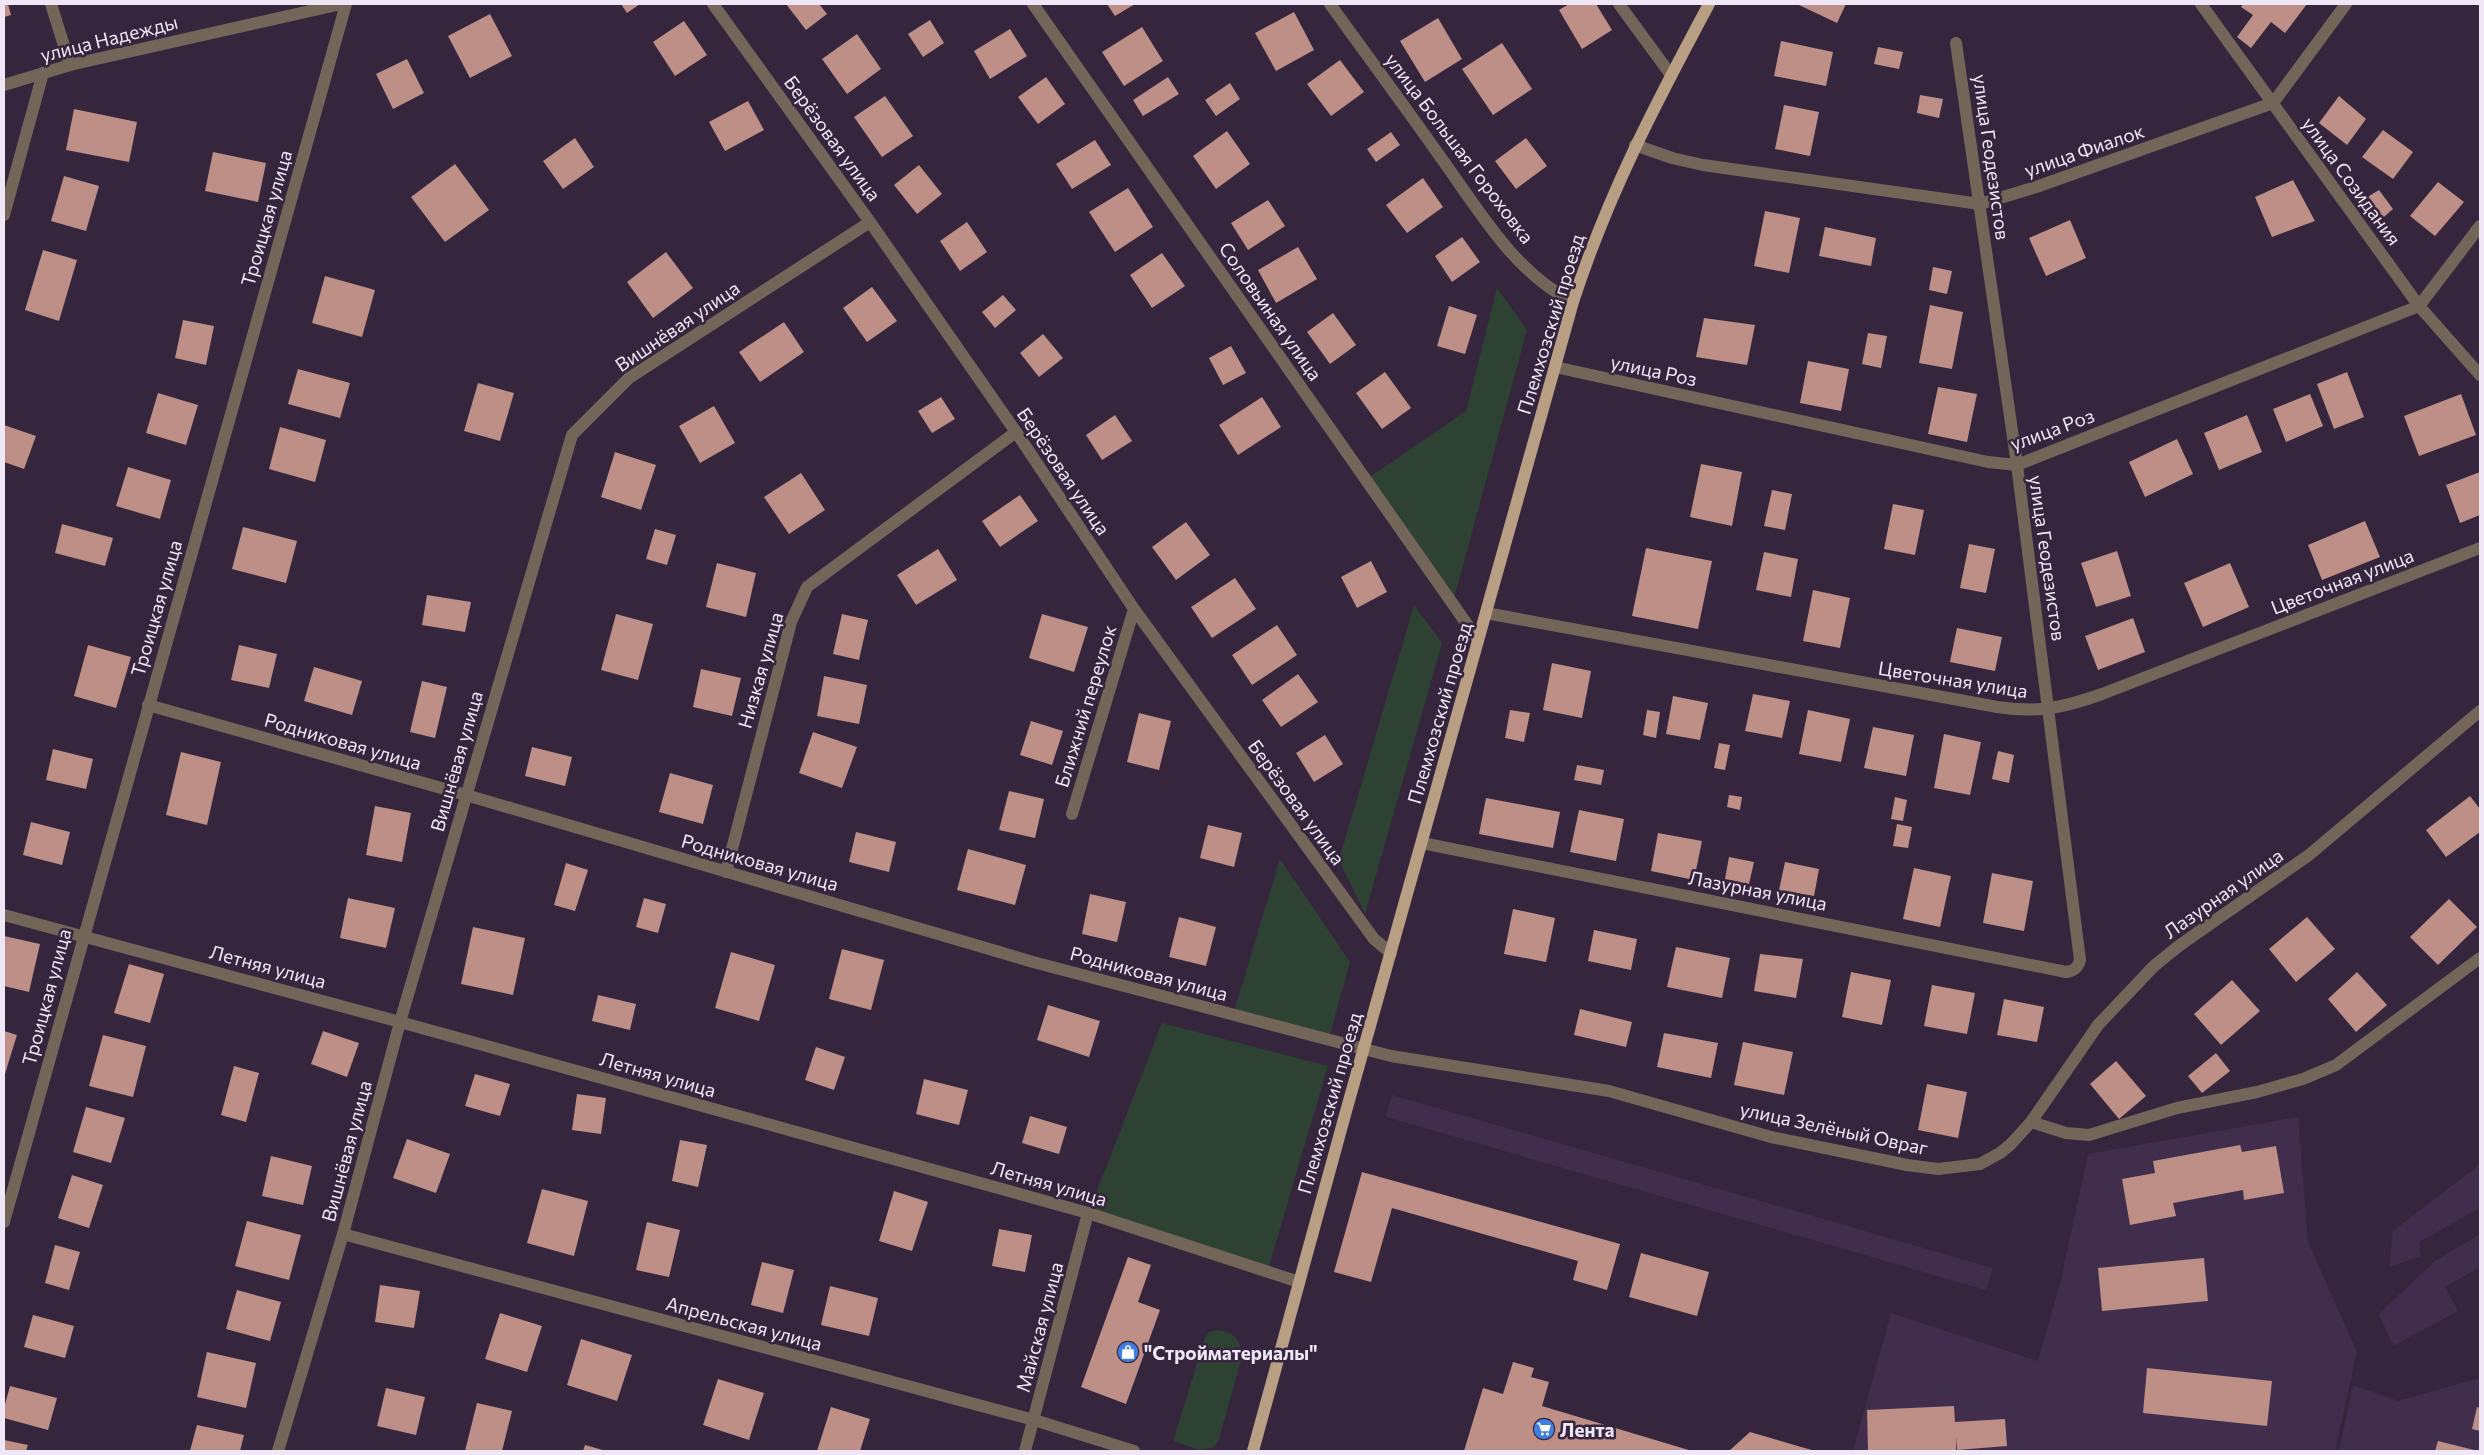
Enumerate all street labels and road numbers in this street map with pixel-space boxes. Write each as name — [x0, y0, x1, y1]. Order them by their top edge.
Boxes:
street label: улица Надежды — [38, 10, 180, 66]
street label: улица Большая Гороховка — [1381, 48, 1539, 248]
street label: Берёзовая улица — [780, 71, 886, 205]
street label: улица Геодезистов — [1969, 73, 2015, 241]
street label: улица Созидания — [2298, 112, 2406, 250]
street label: улица Фиалок — [2021, 119, 2147, 181]
street label: Троицкая улица — [236, 147, 296, 289]
street label: Племхозский проезд — [1512, 231, 1588, 417]
street label: Соловьиная улица — [1215, 237, 1327, 385]
street label: Вишнёвая улица — [610, 276, 744, 376]
street label: улица Роз — [1609, 350, 1699, 390]
street label: Берёзовая улица — [1013, 403, 1115, 539]
street label: улица Роз — [2007, 403, 2097, 455]
street label: улица Геодезистов — [2025, 474, 2071, 642]
street label: Троицкая улица — [126, 537, 186, 679]
street label: Цветочная улица — [2267, 543, 2417, 619]
street label: Низкая улица — [732, 609, 788, 731]
street label: Племхозский проезд — [1402, 620, 1476, 806]
street label: Ближний переулок — [1049, 622, 1121, 790]
street label: Цветочная улица — [1877, 656, 2029, 702]
street label: Вишнёвая улица — [425, 688, 487, 834]
street label: Родниковая улица — [262, 708, 424, 774]
street label: Берёзовая улица — [1244, 735, 1350, 869]
street label: Родниковая улица — [679, 829, 841, 895]
street label: Лазурная улица — [2159, 843, 2287, 943]
street label: Лазурная улица — [1687, 865, 1829, 915]
street label: Троицкая улица — [17, 926, 75, 1068]
street label: Летняя улица — [207, 939, 329, 993]
street label: Родниковая улица — [1068, 941, 1230, 1005]
street label: Племхозский проезд — [1292, 1010, 1366, 1196]
street label: Летняя улица — [597, 1046, 719, 1102]
street label: Вишнёвая улица — [316, 1078, 376, 1224]
street label: улица Зелёный Овраг — [1738, 1097, 1930, 1159]
street label: Летняя улица — [988, 1155, 1110, 1211]
street label: Майская улица — [1011, 1259, 1067, 1395]
street label: Апрельская улица — [663, 1291, 825, 1355]

